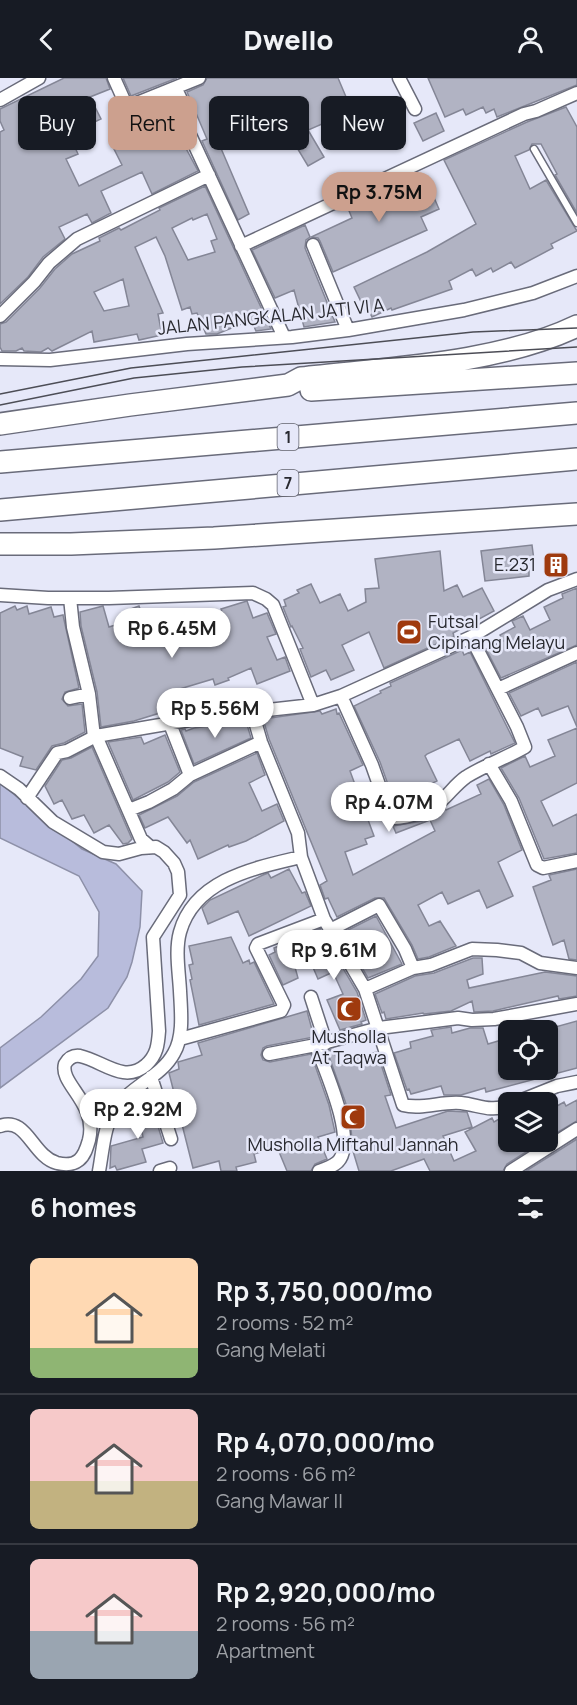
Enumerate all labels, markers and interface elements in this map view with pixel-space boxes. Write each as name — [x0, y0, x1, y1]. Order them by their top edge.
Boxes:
text: Dwello — [244, 21, 333, 58]
icon: back — [30, 23, 63, 56]
icon: person — [514, 23, 547, 56]
chip: Buy — [18, 96, 96, 150]
chip: Rent — [108, 96, 197, 150]
chip: Filters — [209, 96, 309, 150]
chip: New — [321, 96, 406, 150]
pin: Rp 3.75M — [317, 172, 441, 223]
text: Rp 3.75M — [336, 178, 422, 205]
street label: JALAN PANGKALAN JATI VI A — [156, 292, 386, 340]
road number: 1 — [278, 424, 298, 450]
road number: 7 — [278, 470, 298, 496]
building icon: E.231 — [541, 550, 571, 580]
place label: E.231 — [494, 552, 536, 576]
pin: Rp 6.45M — [110, 608, 234, 659]
place label: Futsal Cipinang Melayu — [428, 609, 565, 654]
text: Rp 6.45M — [127, 614, 217, 641]
sports icon: Futsal Cipinang Melayu — [394, 617, 424, 647]
pin: Rp 5.56M — [153, 688, 277, 739]
text: Rp 5.56M — [171, 694, 259, 721]
pin: Rp 4.07M — [327, 782, 451, 833]
text: Rp 4.07M — [345, 788, 433, 815]
pin: Rp 9.61M — [272, 930, 396, 981]
text: Rp 9.61M — [291, 936, 377, 963]
mosque icon: Musholla At Taqwa — [334, 994, 364, 1024]
map controls — [498, 1020, 558, 1152]
button: locate — [498, 1020, 558, 1080]
place label: Musholla At Taqwa — [311, 1024, 387, 1069]
pin: Rp 2.92M — [76, 1089, 200, 1140]
button: layers — [498, 1092, 558, 1152]
text: Rp 2.92M — [94, 1095, 182, 1122]
mosque icon: Musholla Miftahul Jannah — [338, 1102, 368, 1132]
place label: Musholla Miftahul Jannah — [247, 1132, 459, 1156]
text: 6 homes — [30, 1189, 137, 1225]
icon: filters — [514, 1191, 547, 1224]
text: Rp 3,750,000/mo — [216, 1273, 433, 1309]
icon: home — [78, 1282, 150, 1354]
text: 2 rooms · 52 m² — [216, 1309, 353, 1336]
text: Gang Melati — [216, 1336, 326, 1363]
text: Rp 4,070,000/mo — [216, 1424, 435, 1460]
icon: home — [78, 1433, 150, 1505]
text: 2 rooms · 66 m² — [216, 1460, 356, 1487]
text: Gang Mawar II — [216, 1487, 343, 1514]
text: Rp 2,920,000/mo — [216, 1574, 435, 1610]
icon: home — [78, 1583, 150, 1655]
text: 2 rooms · 56 m² — [216, 1610, 355, 1637]
text: Apartment — [216, 1637, 315, 1664]

